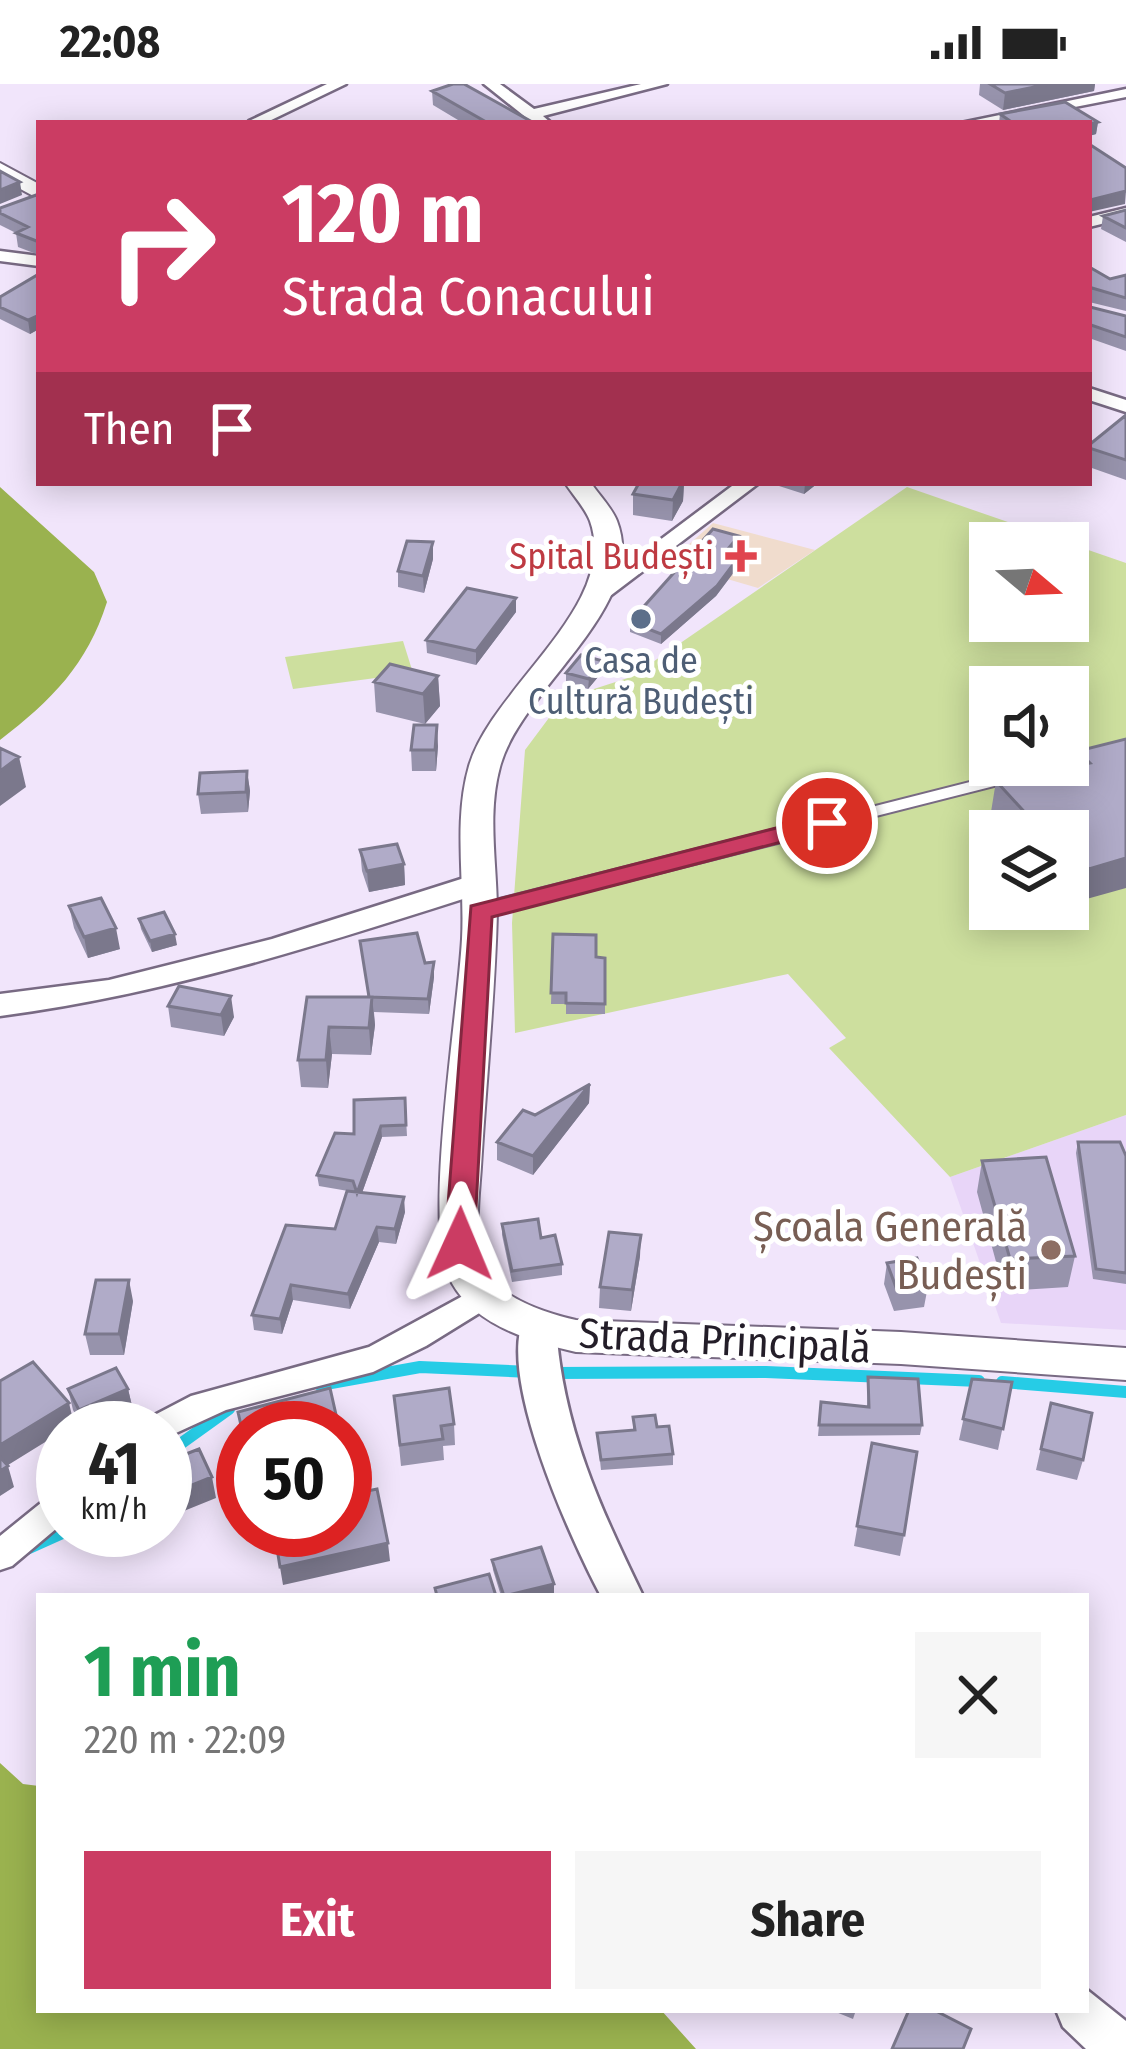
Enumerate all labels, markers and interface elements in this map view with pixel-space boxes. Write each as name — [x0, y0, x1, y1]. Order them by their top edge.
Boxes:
text: 22:08 — [60, 15, 160, 69]
text: 120 m — [282, 163, 484, 264]
icon: right — [84, 168, 240, 324]
text: Strada Conacului — [282, 265, 655, 329]
icon: arrive — [199, 396, 265, 462]
text: Then — [84, 402, 175, 456]
north arrow — [969, 522, 1089, 642]
map controls — [969, 522, 1089, 930]
place label: Spital Budești — [509, 535, 714, 579]
marker: Spital Budești — [725, 540, 757, 572]
marker: Casa de Cultură Budești — [628, 606, 654, 632]
place label: Casa de Cultură Budești — [528, 639, 754, 724]
button: sound — [969, 666, 1089, 786]
pin — [776, 772, 878, 874]
icon: arrive — [794, 790, 860, 856]
button: layers — [969, 810, 1089, 930]
position arrow — [397, 1181, 523, 1307]
place label: Școala Generală Budești — [753, 1202, 1027, 1302]
marker: Școala Generală Budești — [1038, 1237, 1064, 1263]
street label: Strada Principală — [578, 1308, 872, 1374]
speed limit sign: 50 — [216, 1401, 372, 1557]
text: 41 — [88, 1428, 140, 1500]
text: km/h — [81, 1491, 147, 1527]
text: 1 min — [84, 1629, 241, 1715]
button: close — [915, 1632, 1041, 1758]
text: 220 m · 22:09 — [84, 1717, 286, 1763]
button: Exit — [84, 1851, 551, 1989]
button: Share — [575, 1851, 1041, 1989]

